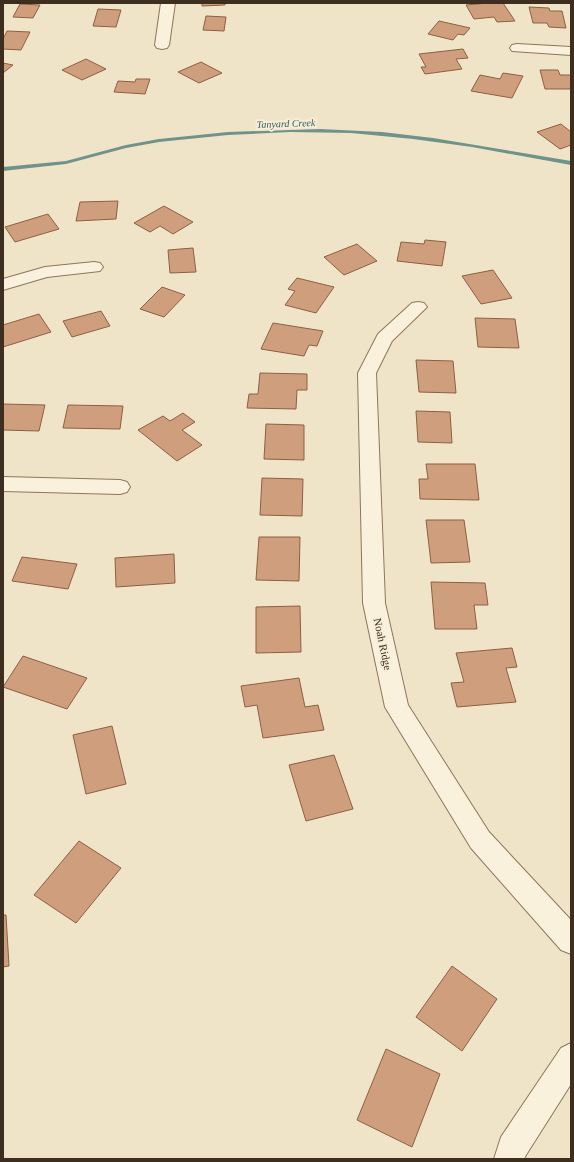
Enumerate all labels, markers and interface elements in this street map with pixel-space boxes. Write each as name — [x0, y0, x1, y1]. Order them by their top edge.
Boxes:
water label: Tanyard Creek — [257, 117, 316, 130]
street label: Noah Ridge — [372, 617, 394, 671]

